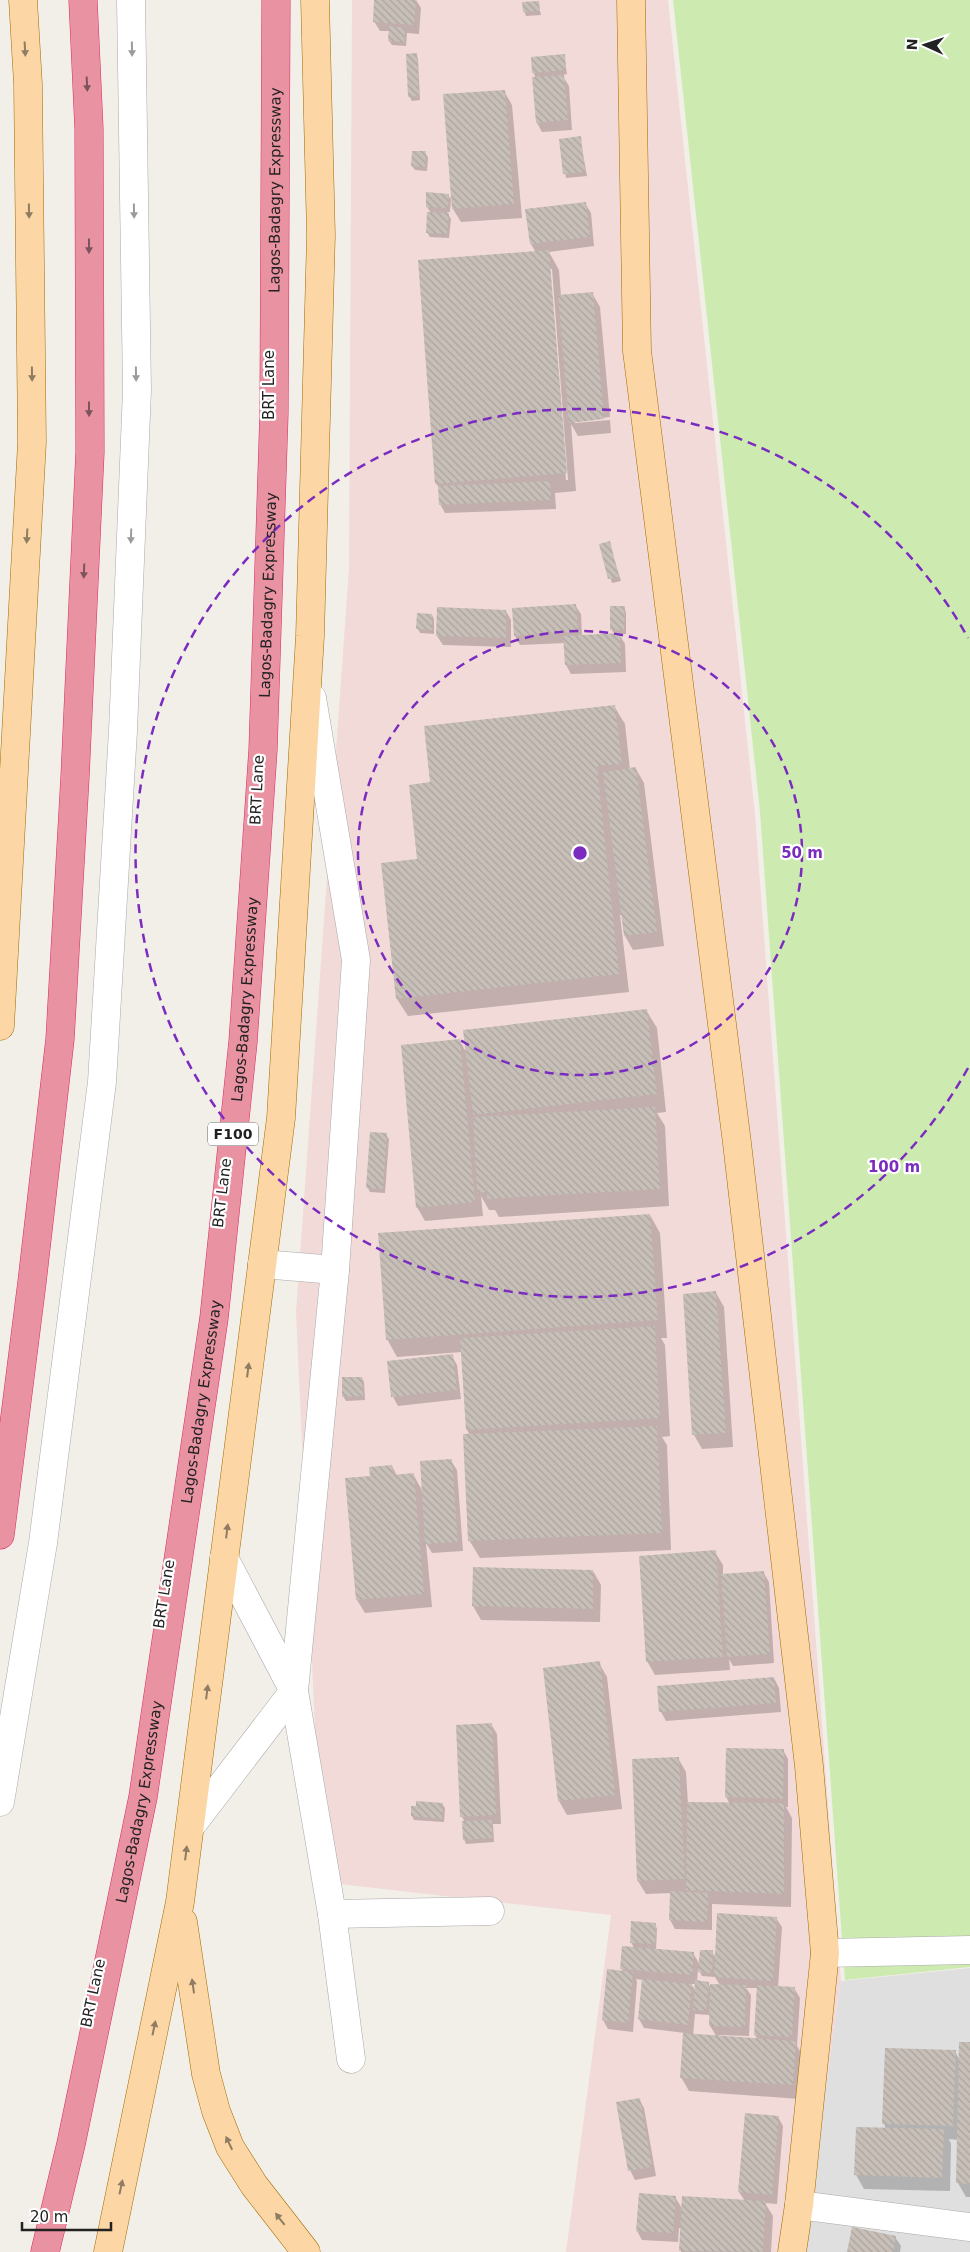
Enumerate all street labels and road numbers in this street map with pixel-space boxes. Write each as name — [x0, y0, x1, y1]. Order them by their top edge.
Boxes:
street label: Lagos-Badagry Expressway — [266, 87, 285, 293]
street label: BRT Lane — [260, 350, 278, 420]
street label: Lagos-Badagry Expressway — [256, 492, 280, 698]
street label: BRT Lane — [246, 755, 268, 825]
street label: Lagos-Badagry Expressway — [228, 896, 262, 1103]
road number: F100 — [208, 1122, 258, 1146]
street label: BRT Lane — [209, 1157, 235, 1229]
street label: Lagos-Badagry Expressway — [178, 1299, 225, 1505]
street label: BRT Lane — [150, 1558, 178, 1630]
street label: Lagos-Badagry Expressway — [112, 1699, 166, 1905]
street label: BRT Lane — [77, 1957, 109, 2029]

